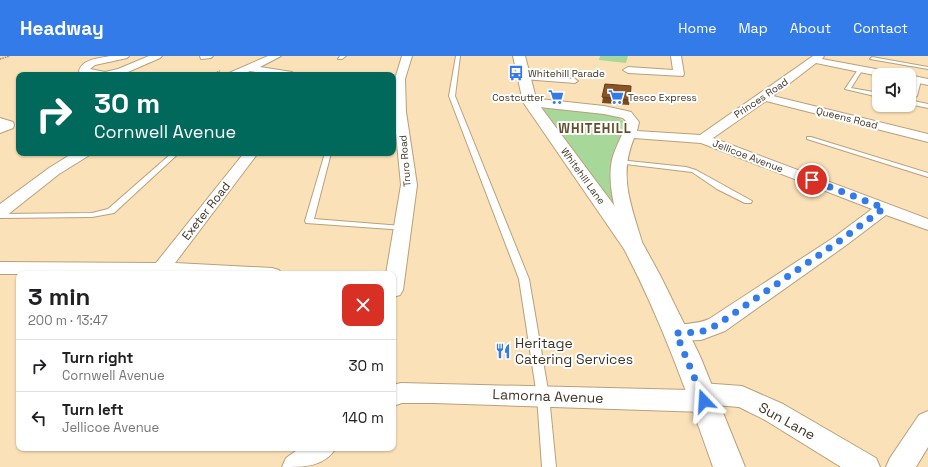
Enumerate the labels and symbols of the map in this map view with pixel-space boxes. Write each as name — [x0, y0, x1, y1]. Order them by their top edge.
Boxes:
bus stop icon: Whitehill Parade — [507, 64, 525, 82]
place label: Whitehill Parade — [528, 67, 605, 80]
street label: Princes Road — [731, 75, 791, 121]
supermarket icon: Costcutter — [547, 88, 565, 106]
supermarket icon: Tesco Express — [607, 88, 625, 106]
place label: Costcutter — [492, 91, 544, 104]
place label: Tesco Express — [628, 91, 697, 104]
street label: Queens Road — [815, 104, 879, 132]
district label: WHITEHILL — [558, 120, 632, 137]
street label: Truro Road — [396, 135, 414, 187]
street label: Jellicoe Avenue — [711, 137, 785, 175]
street label: Whitehill Lane — [558, 145, 608, 207]
pin — [795, 163, 829, 197]
street label: Exeter Road — [178, 179, 234, 243]
place label: Heritage Catering Services — [515, 334, 633, 368]
restaurant icon: Heritage Catering Services — [494, 342, 512, 360]
position arrow — [683, 380, 725, 422]
street label: Lamorna Avenue — [492, 385, 604, 407]
street label: Sun Lane — [756, 398, 818, 444]

